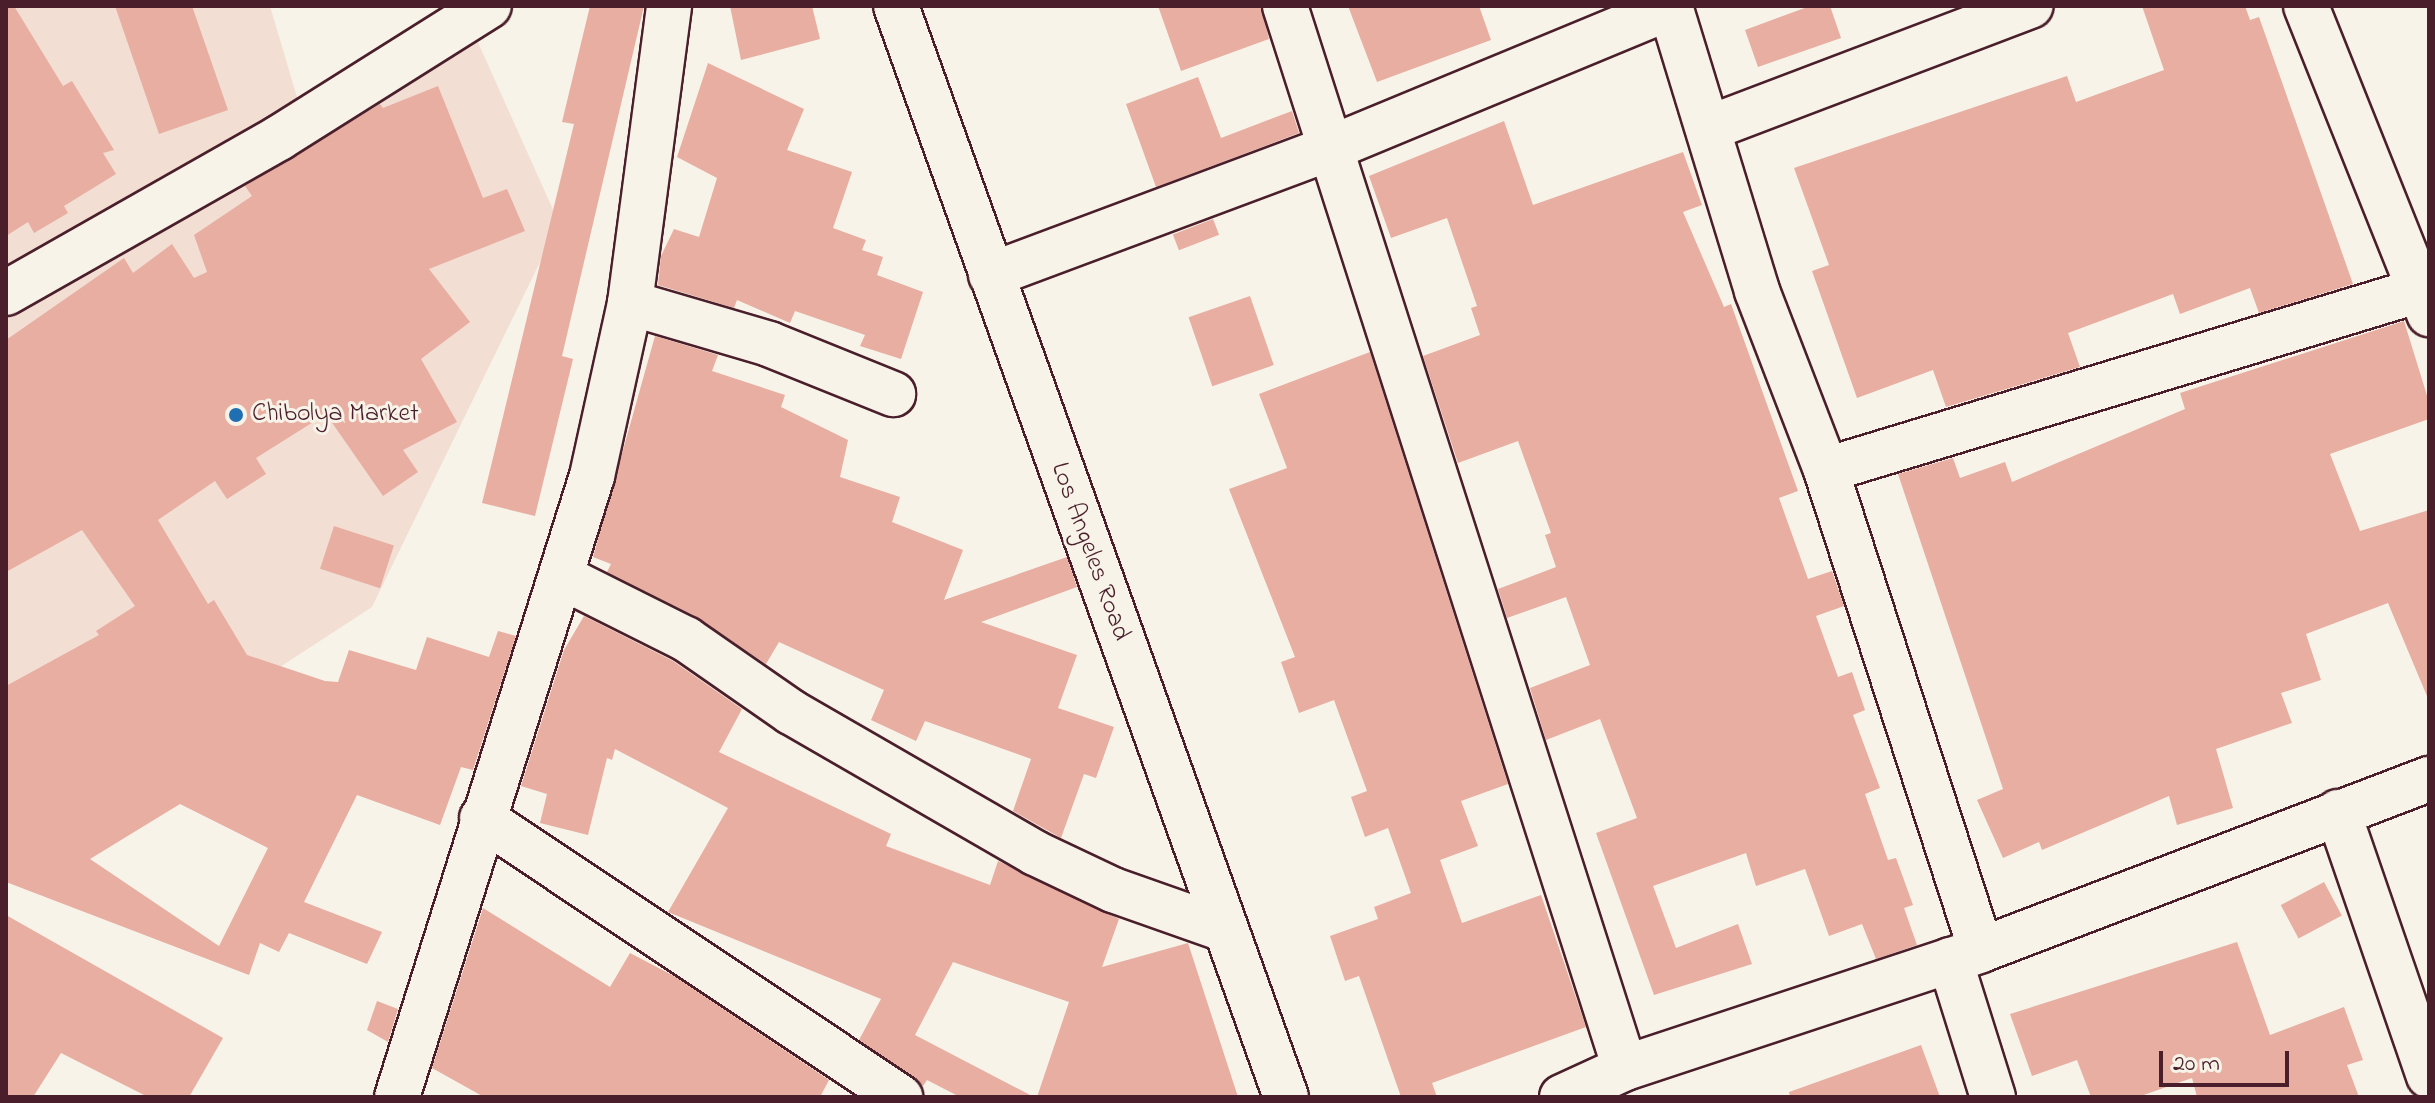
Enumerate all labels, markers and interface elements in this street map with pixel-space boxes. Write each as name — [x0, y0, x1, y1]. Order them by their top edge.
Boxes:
place label: Chibolya Market — [252, 399, 419, 431]
marker: Chibolya Market — [227, 406, 245, 424]
street label: Los Angeles Road — [1042, 459, 1136, 645]
scale bar — [2163, 1035, 2293, 1085]
text: 20 m — [2173, 1047, 2220, 1082]

